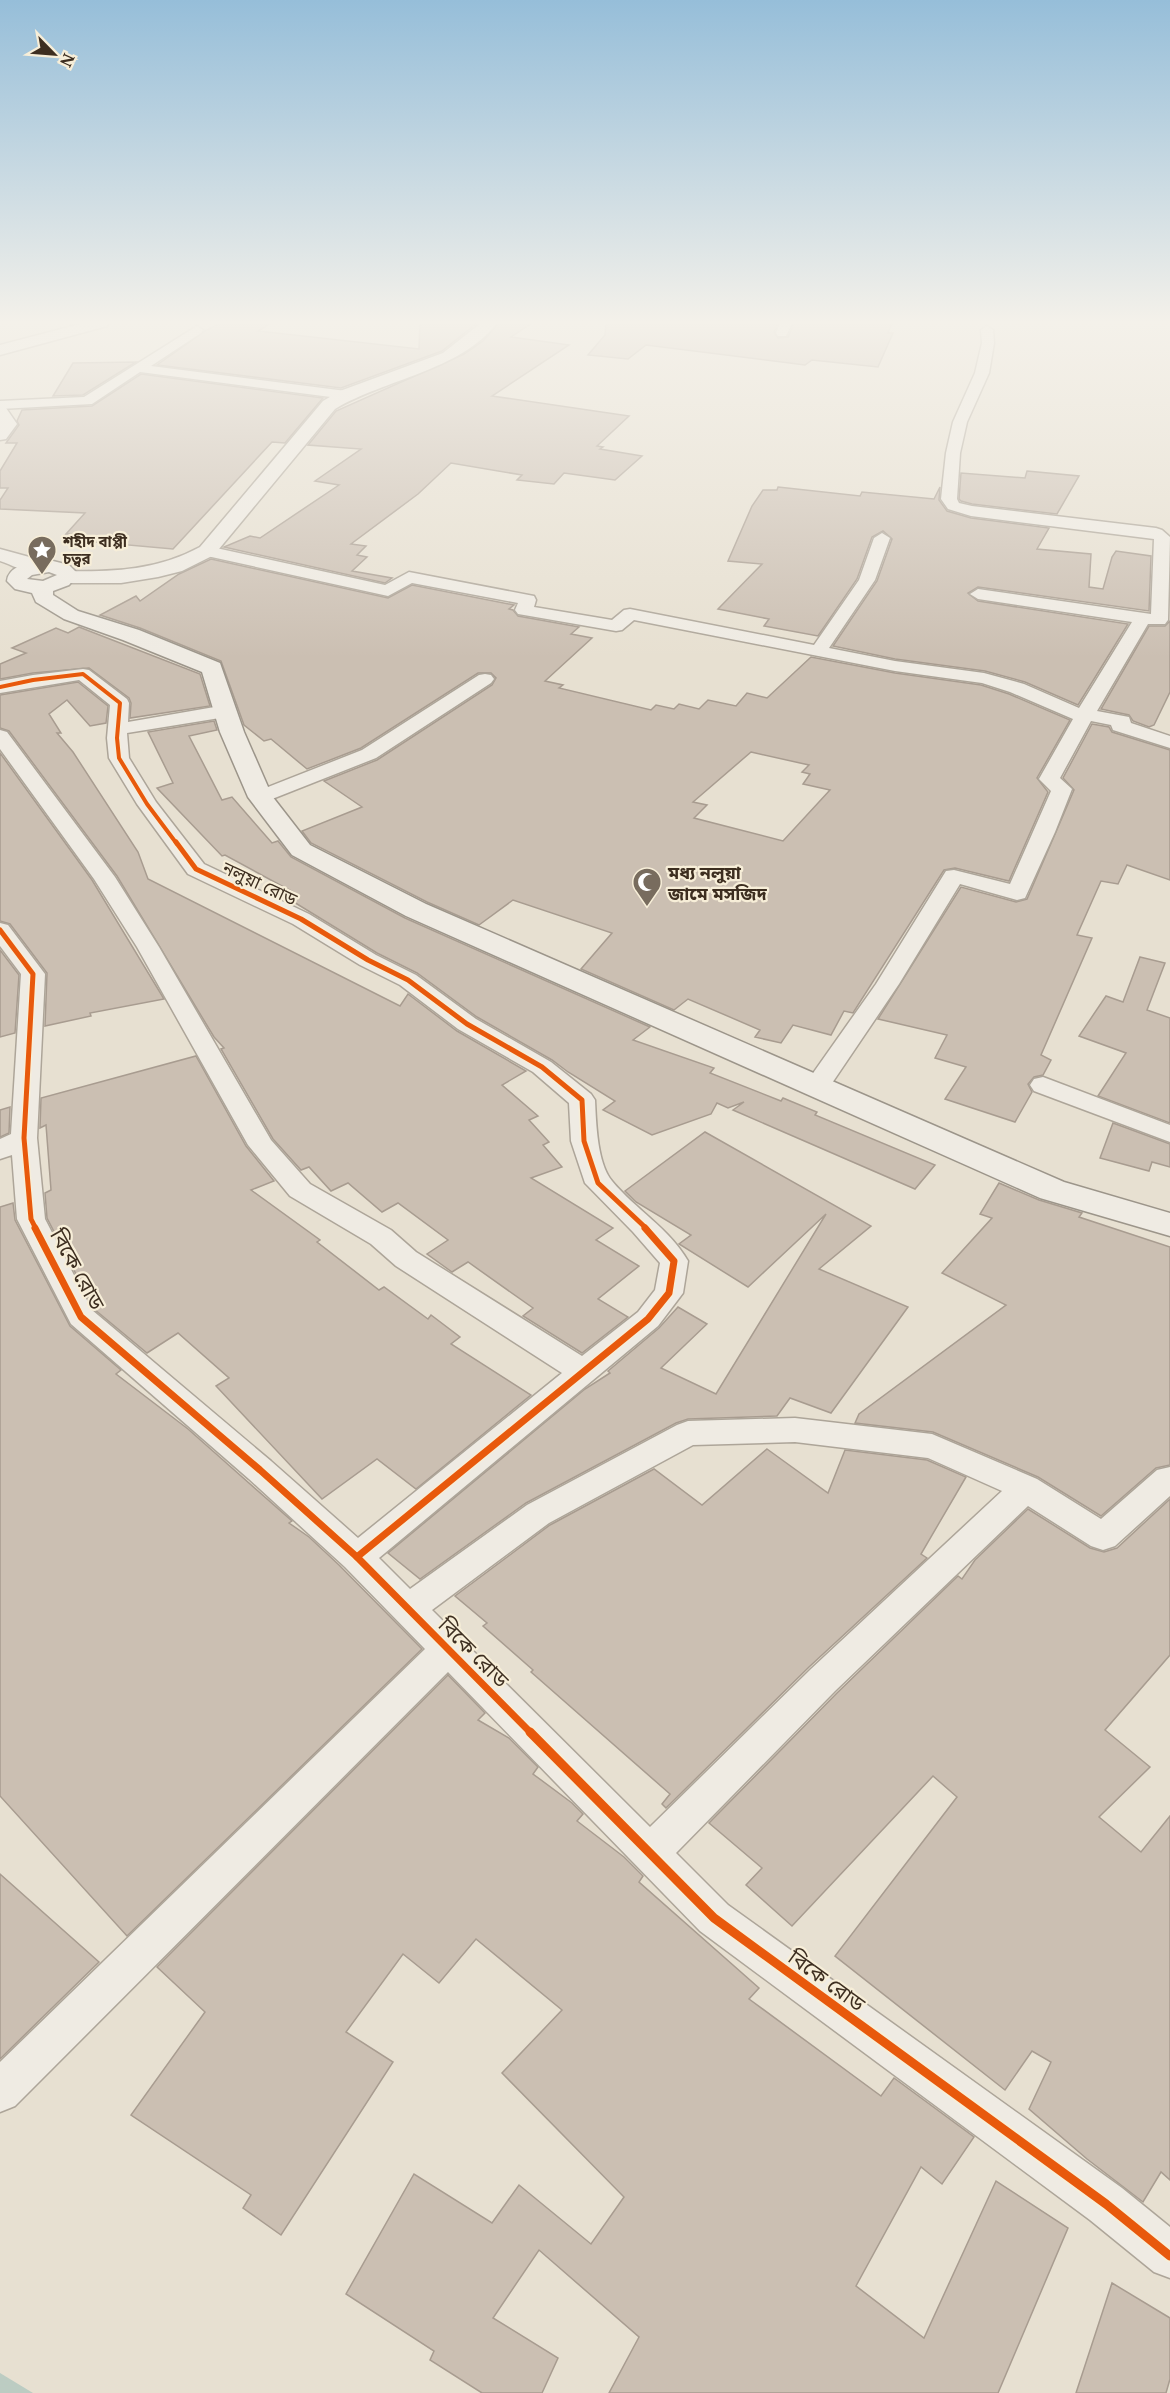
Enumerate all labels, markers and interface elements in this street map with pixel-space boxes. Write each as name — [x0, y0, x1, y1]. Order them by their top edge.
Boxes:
north arrow — [24, 24, 84, 84]
text: N — [55, 50, 80, 71]
place label: শহীদ বাপ্পী চত্বর — [62, 531, 128, 568]
place icon: শহীদ বাপ্পী চত্বর — [26, 534, 58, 576]
street label: নলুয়া রোড — [218, 855, 301, 911]
place label: মধ্য নলুয়া জামে মসজিদ — [667, 860, 768, 905]
mosque icon: মধ্য নলুয়া জামে মসজিদ — [631, 866, 663, 908]
street label: বিকে রোড — [44, 1223, 112, 1315]
street label: বিকে রোড — [432, 1610, 516, 1694]
street label: বিকে রোড — [782, 1942, 872, 2018]

